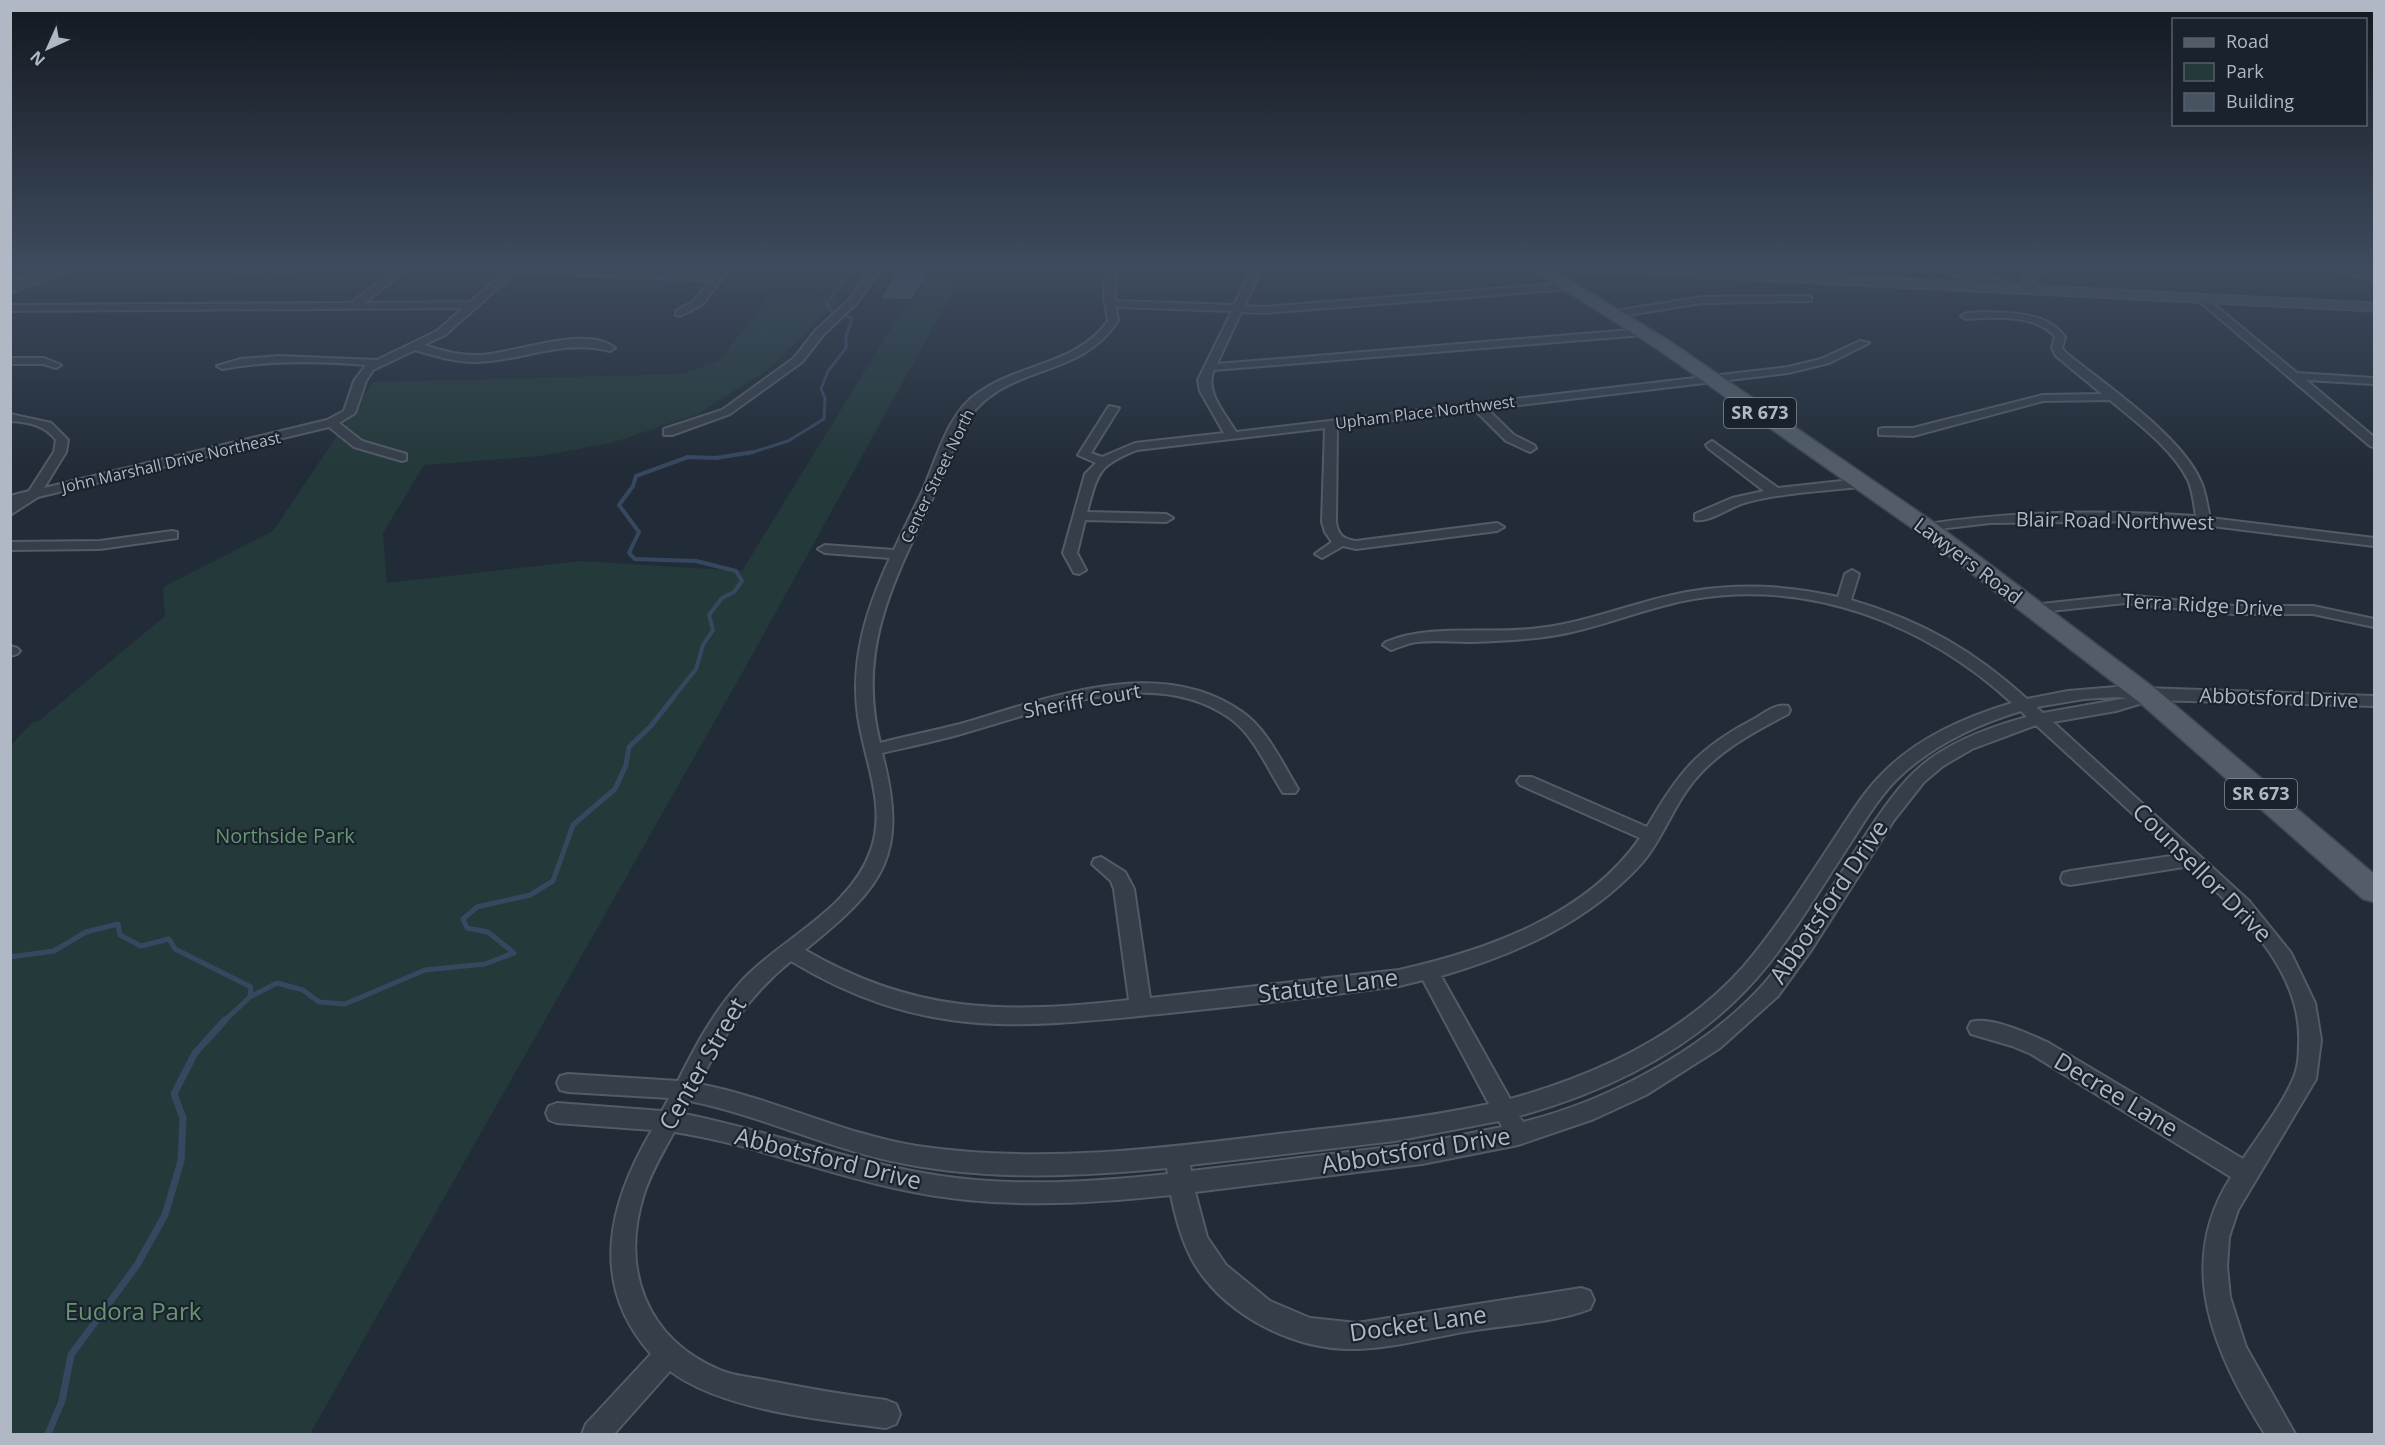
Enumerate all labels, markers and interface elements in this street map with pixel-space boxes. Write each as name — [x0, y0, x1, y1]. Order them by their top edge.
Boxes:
north arrow — [18, 18, 78, 78]
legend — [2172, 18, 2367, 126]
text: Road — [2226, 29, 2269, 53]
text: N — [25, 46, 50, 71]
text: Park — [2226, 59, 2264, 83]
text: Building — [2226, 89, 2294, 113]
street label: Upham Place Northwest — [1334, 390, 1516, 434]
road number: SR 673 — [1724, 398, 1796, 428]
street label: Center Street North — [895, 405, 979, 547]
street label: John Marshall Drive Northeast — [57, 426, 283, 498]
street label: Blair Road Northwest — [2016, 505, 2214, 536]
street label: Lawyers Road — [1909, 511, 2028, 610]
street label: Terra Ridge Drive — [2122, 587, 2284, 622]
street label: Sheriff Court — [1021, 677, 1143, 724]
street label: Abbotsford Drive — [2199, 681, 2359, 714]
road number: SR 673 — [2225, 779, 2297, 809]
street label: Counsellor Drive — [2126, 795, 2280, 949]
street label: Abbotsford Drive — [1761, 813, 1895, 990]
park label: Northside Park — [215, 822, 355, 849]
street label: Statute Lane — [1256, 960, 1400, 1009]
street label: Center Street — [650, 991, 753, 1136]
street label: Decree Lane — [2049, 1044, 2185, 1144]
street label: Abbotsford Drive — [732, 1118, 925, 1197]
street label: Abbotsford Drive — [1319, 1118, 1513, 1181]
park label: Eudora Park — [65, 1294, 202, 1327]
street label: Docket Lane — [1347, 1297, 1489, 1348]

